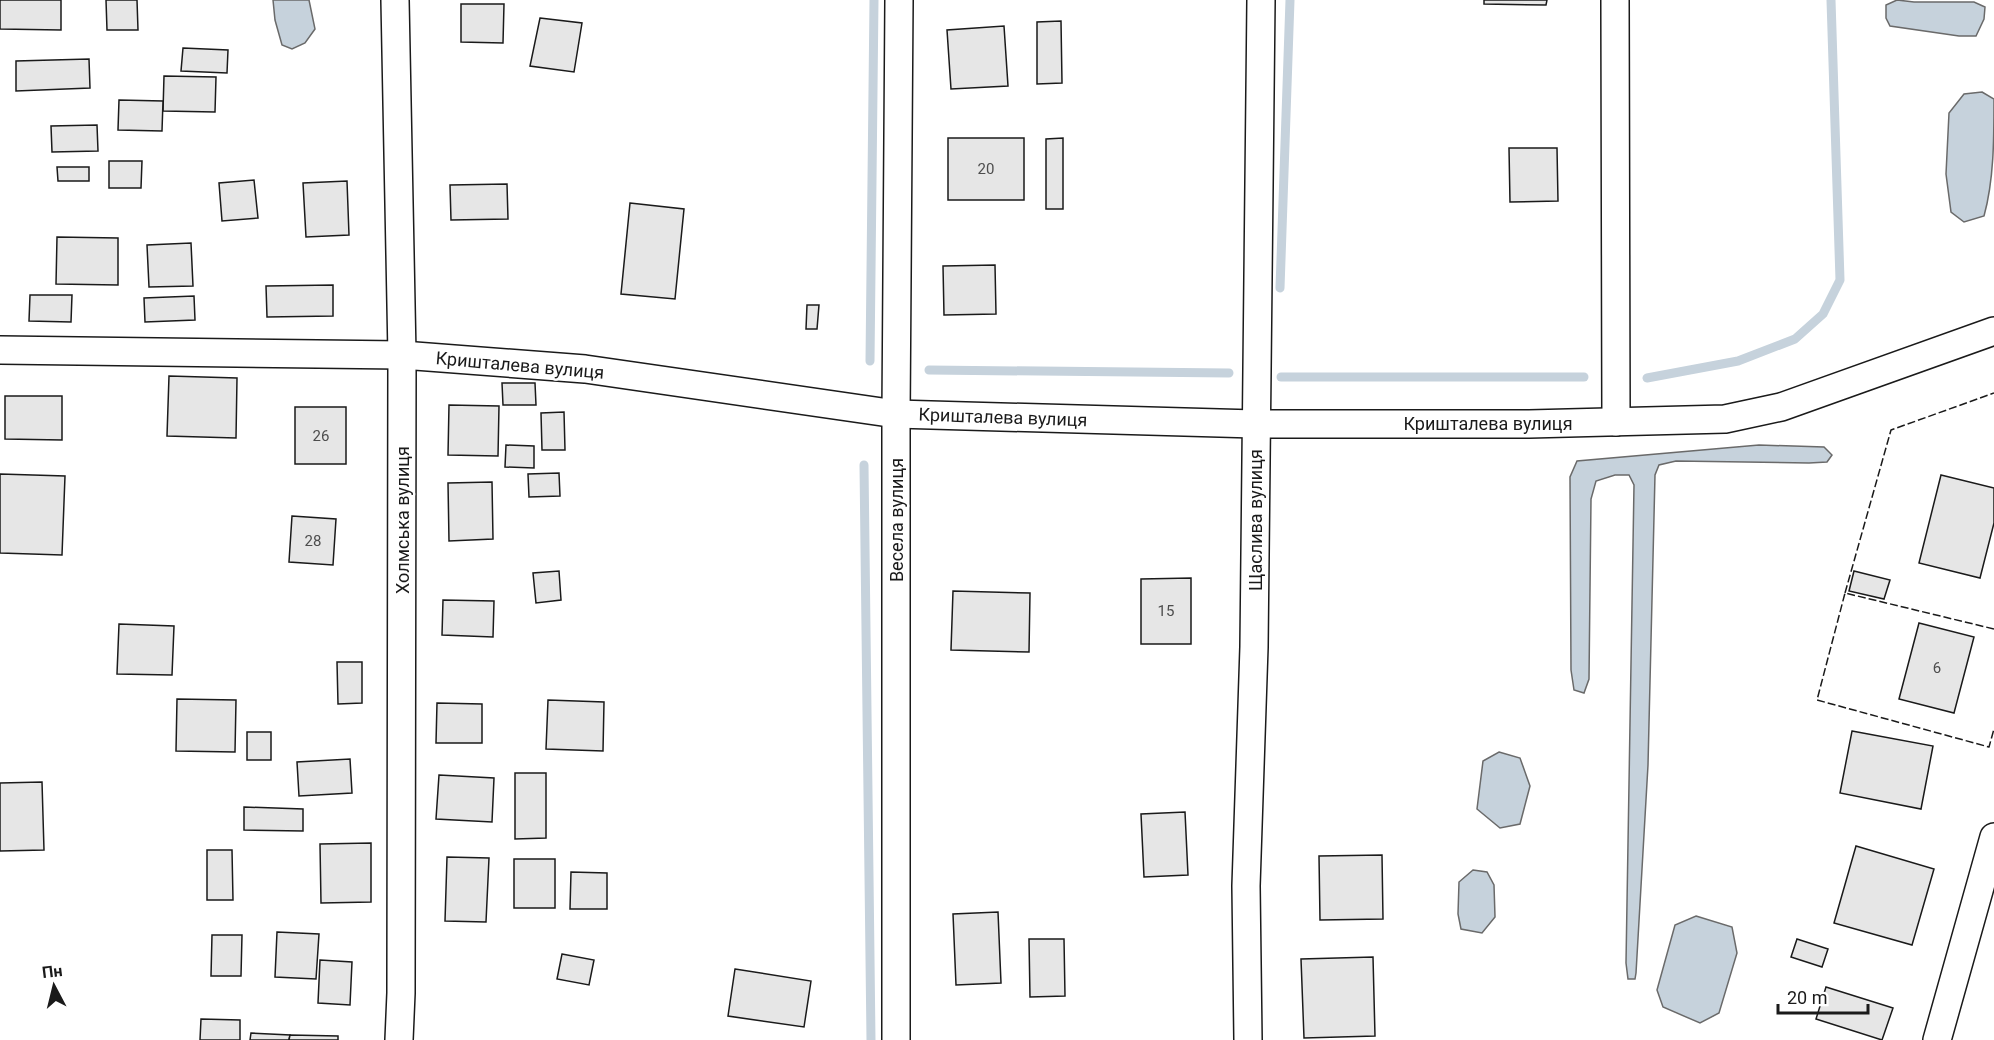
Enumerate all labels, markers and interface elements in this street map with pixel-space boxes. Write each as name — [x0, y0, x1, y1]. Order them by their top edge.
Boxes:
house number: 20 — [978, 160, 994, 178]
street label: Кришталева вулиця — [435, 347, 605, 383]
street label: Кришталева вулиця — [918, 404, 1088, 430]
street label: Кришталева вулиця — [1403, 413, 1573, 434]
house number: 26 — [313, 427, 329, 445]
street label: Холмська вулиця — [392, 446, 413, 594]
street label: Щаслива вулиця — [1245, 449, 1266, 591]
street label: Весела вулиця — [886, 458, 907, 582]
house number: 28 — [305, 532, 321, 550]
house number: 15 — [1158, 602, 1174, 620]
house number: 6 — [1933, 659, 1941, 677]
north arrow — [24, 956, 84, 1016]
text: Пн — [41, 961, 64, 982]
scale bar — [1778, 977, 1868, 1015]
text: 20 m — [1787, 987, 1827, 1008]

